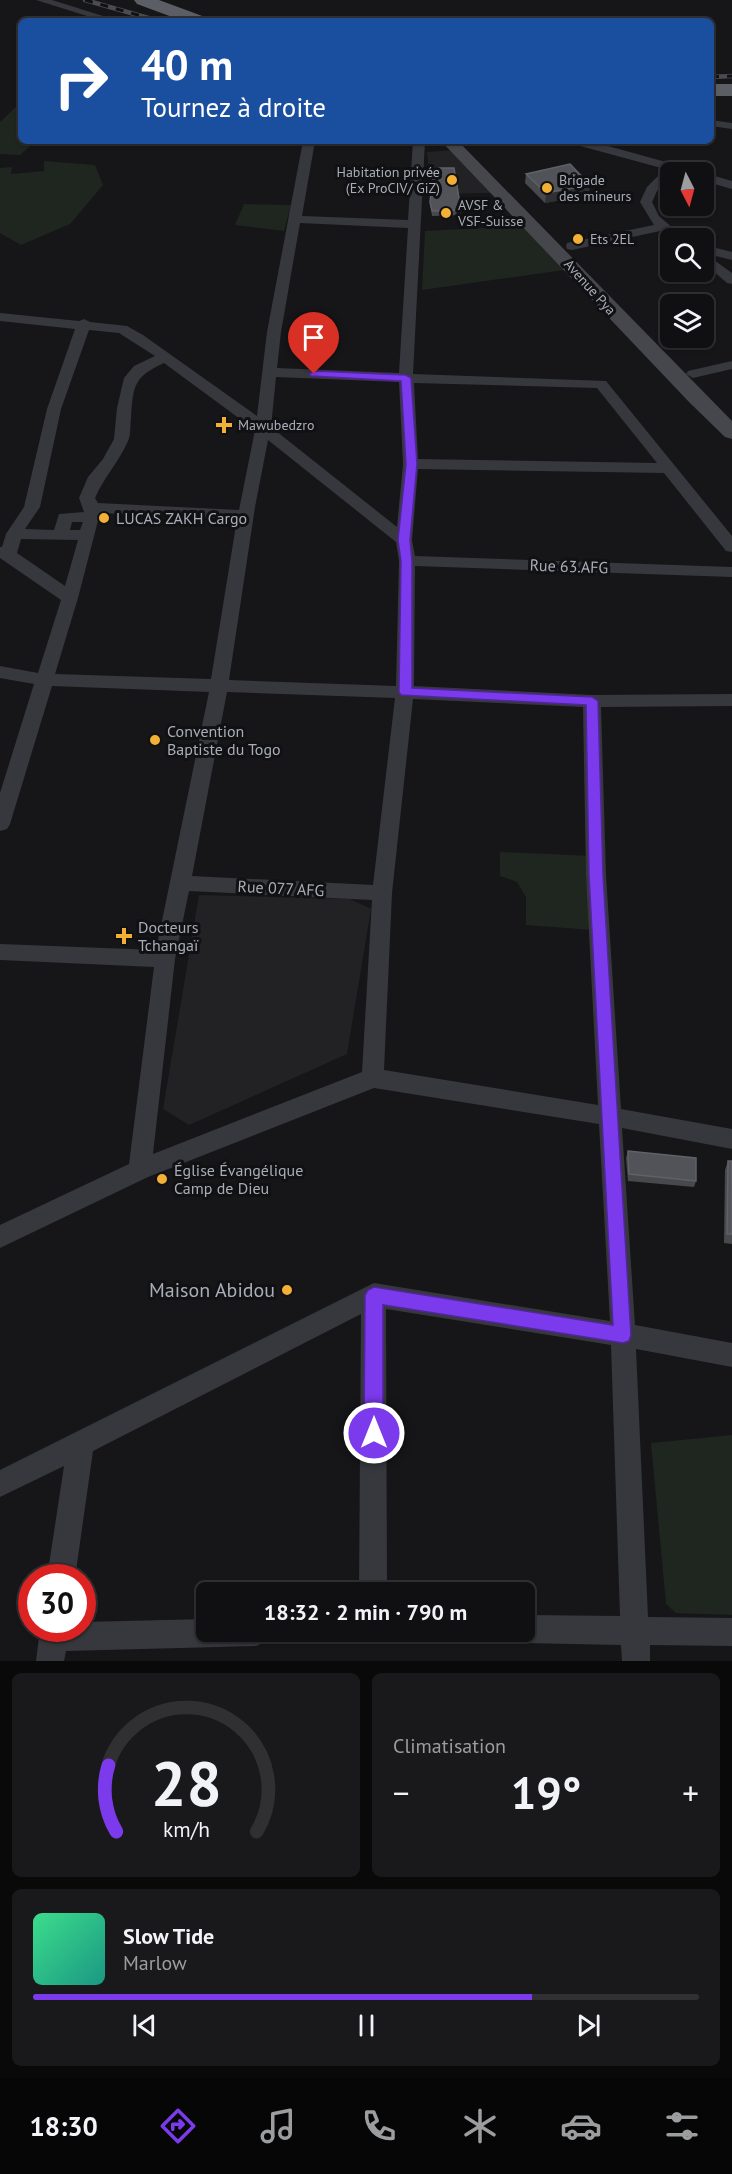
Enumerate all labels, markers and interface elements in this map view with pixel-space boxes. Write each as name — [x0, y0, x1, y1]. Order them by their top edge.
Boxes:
text: 40 m — [141, 37, 233, 92]
icon: right — [42, 42, 120, 120]
text: Tournez à droite — [141, 90, 326, 124]
north arrow — [660, 162, 714, 216]
map controls — [660, 162, 714, 348]
place label: Habitation privée (Ex ProCIV/ GiZ) — [336, 163, 440, 197]
place label: Brigade des mineurs — [559, 171, 631, 205]
marker: Habitation privée (Ex ProCIV/ GiZ) — [445, 173, 459, 187]
marker: Brigade des mineurs — [540, 181, 554, 195]
place label: AVSF & VSF-Suisse — [457, 196, 523, 230]
marker: AVSF & VSF-Suisse — [439, 206, 453, 220]
button: search — [660, 228, 714, 282]
place label: Ets 2EL — [590, 230, 634, 248]
marker: Ets 2EL — [571, 232, 585, 246]
street label: Avenue Pya — [560, 255, 620, 319]
button: layers — [660, 294, 714, 348]
pin — [288, 312, 339, 374]
icon: arrive — [297, 321, 330, 354]
marker: Mawubedzro — [215, 416, 233, 434]
place label: Mawubedzro — [238, 416, 315, 434]
place label: LUCAS ZAKH Cargo — [116, 508, 247, 528]
marker: LUCAS ZAKH Cargo — [97, 511, 111, 525]
street label: Rue 63.AFG — [529, 555, 609, 577]
place label: Convention Baptiste du Togo — [167, 721, 281, 759]
marker: Convention Baptiste du Togo — [148, 733, 162, 747]
street label: Rue 077 AFG — [237, 876, 325, 900]
place label: Docteurs Tchangaï — [138, 917, 199, 955]
marker: Docteurs Tchangaï — [115, 927, 133, 945]
place label: Église Évangélique Camp de Dieu — [174, 1160, 303, 1198]
marker: Église Évangélique Camp de Dieu — [155, 1172, 169, 1186]
place label: Maison Abidou — [149, 1277, 275, 1303]
marker: Maison Abidou — [280, 1283, 294, 1297]
position arrow — [342, 1401, 406, 1465]
speed limit sign: 30 — [18, 1564, 96, 1642]
text: 18:32 · 2 min · 790 m — [264, 1598, 467, 1626]
text: Climatisation — [393, 1733, 506, 1759]
text: 28 — [151, 1742, 221, 1823]
text: 19° — [511, 1763, 581, 1821]
text: − — [393, 1771, 410, 1814]
text: + — [682, 1771, 699, 1814]
text: km/h — [162, 1815, 209, 1843]
text: Slow Tide — [123, 1922, 214, 1950]
text: Marlow — [123, 1950, 187, 1976]
icon: previous — [128, 2009, 161, 2042]
icon: pause — [350, 2009, 383, 2042]
icon: next — [572, 2009, 605, 2042]
icon: directions — [157, 2105, 199, 2147]
icon: music — [257, 2105, 299, 2147]
icon: phone — [358, 2105, 400, 2147]
icon: climate — [459, 2105, 501, 2147]
icon: car — [560, 2105, 602, 2147]
icon: filters — [661, 2105, 703, 2147]
text: 18:30 — [29, 2109, 98, 2143]

